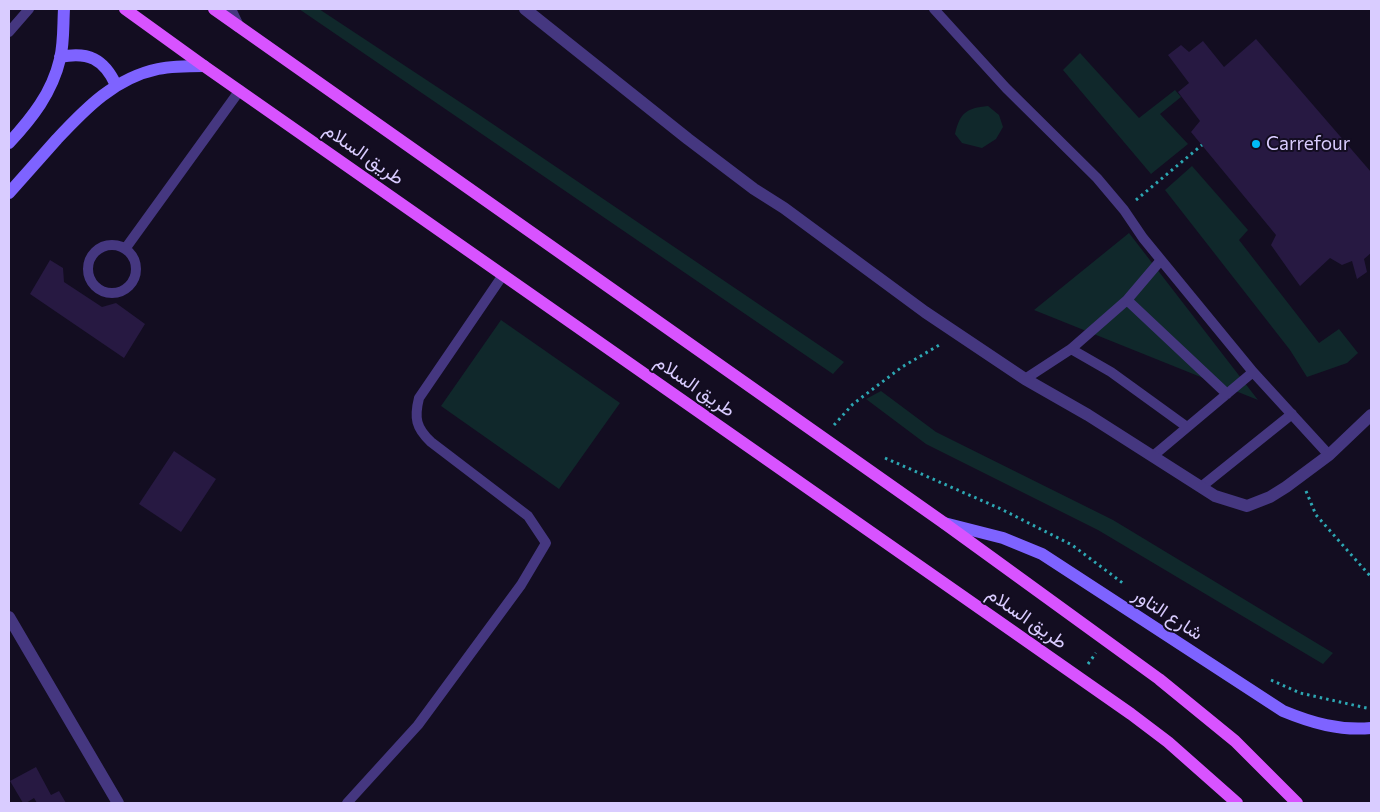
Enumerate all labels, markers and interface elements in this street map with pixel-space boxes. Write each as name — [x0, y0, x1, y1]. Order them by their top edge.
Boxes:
street label: طريق السلام — [320, 118, 408, 190]
place label: Carrefour — [1266, 133, 1350, 155]
marker: Carrefour — [1250, 138, 1262, 150]
street label: طريق السلام — [651, 350, 739, 422]
street label: طريق السلام — [983, 582, 1071, 654]
street label: شارع التاور — [1129, 583, 1207, 645]

